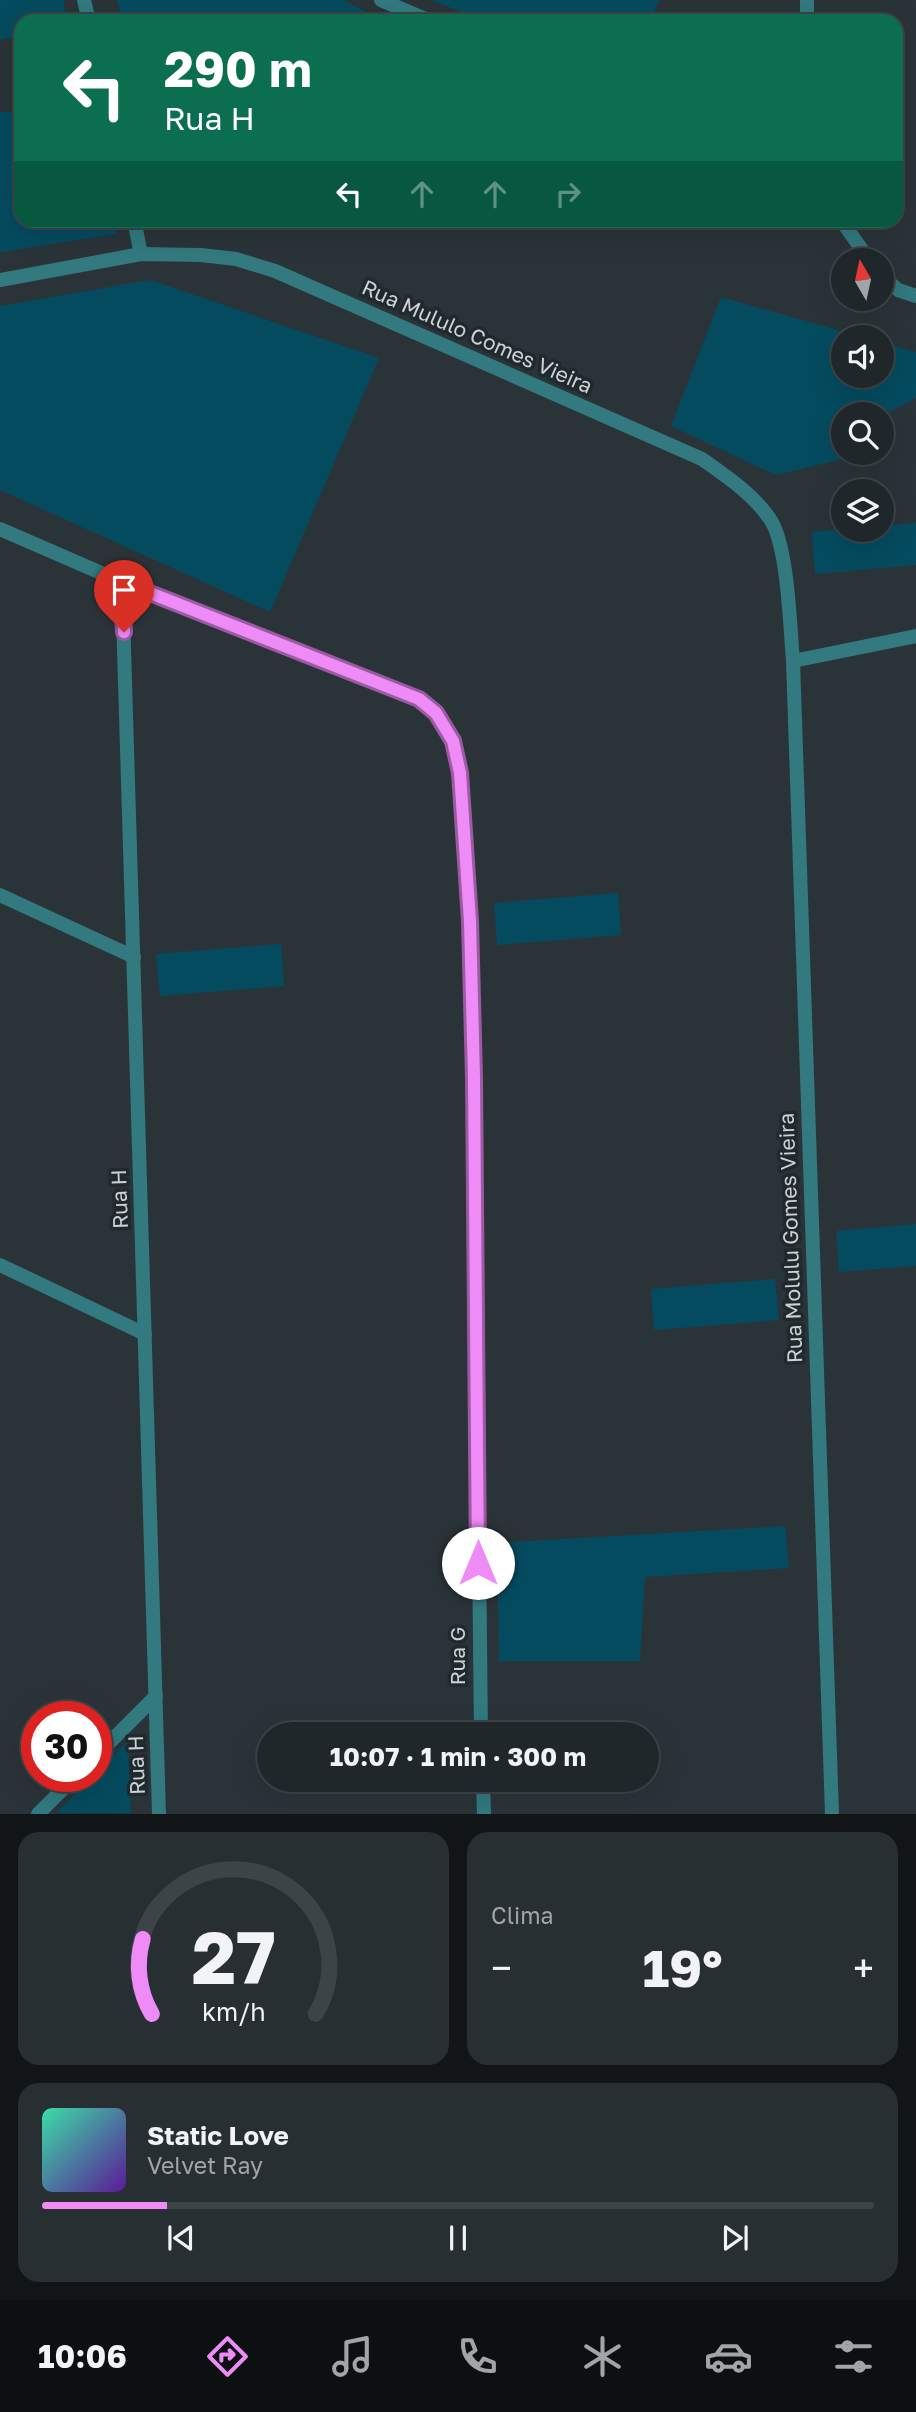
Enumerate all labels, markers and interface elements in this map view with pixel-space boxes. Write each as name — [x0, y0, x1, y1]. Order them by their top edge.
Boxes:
text: 290 m — [164, 39, 312, 98]
icon: left — [49, 42, 140, 133]
text: Rua H — [164, 99, 255, 137]
icon: left — [330, 175, 368, 213]
icon: ahead — [403, 175, 441, 213]
icon: ahead — [476, 175, 514, 213]
icon: right — [549, 175, 587, 213]
north arrow — [831, 248, 894, 312]
map controls — [831, 248, 894, 542]
street label: Rua Mululo Comes Vieira — [358, 273, 597, 399]
button: sound — [831, 325, 894, 388]
button: search — [831, 402, 894, 465]
button: layers — [831, 479, 894, 542]
pin — [94, 560, 154, 632]
icon: arrive — [105, 571, 143, 609]
street label: Rua Molulu Gomes Vieira — [773, 1112, 807, 1364]
street label: Rua H — [105, 1169, 133, 1229]
position arrow — [441, 1526, 515, 1600]
street label: Rua G — [444, 1627, 470, 1685]
speed limit sign: 30 — [21, 1701, 112, 1792]
street label: Rua H — [122, 1735, 150, 1795]
text: 10:07 · 1 min · 300 m — [330, 1741, 586, 1772]
text: Clima — [491, 1901, 554, 1929]
text: 27 — [191, 1914, 276, 2001]
text: 19° — [642, 1936, 723, 1998]
text: − — [491, 1945, 512, 1990]
text: + — [853, 1945, 874, 1990]
text: km/h — [202, 1996, 265, 2027]
text: Static Love — [147, 2120, 289, 2151]
text: Velvet Ray — [147, 2151, 263, 2179]
icon: previous — [162, 2219, 200, 2257]
icon: pause — [439, 2219, 477, 2257]
icon: next — [716, 2219, 754, 2257]
icon: directions — [203, 2332, 252, 2381]
icon: music — [328, 2332, 377, 2381]
icon: phone — [453, 2332, 502, 2381]
icon: climate — [578, 2332, 627, 2381]
icon: car — [704, 2332, 753, 2381]
icon: filters — [829, 2332, 878, 2381]
text: 10:06 — [38, 2337, 127, 2375]

